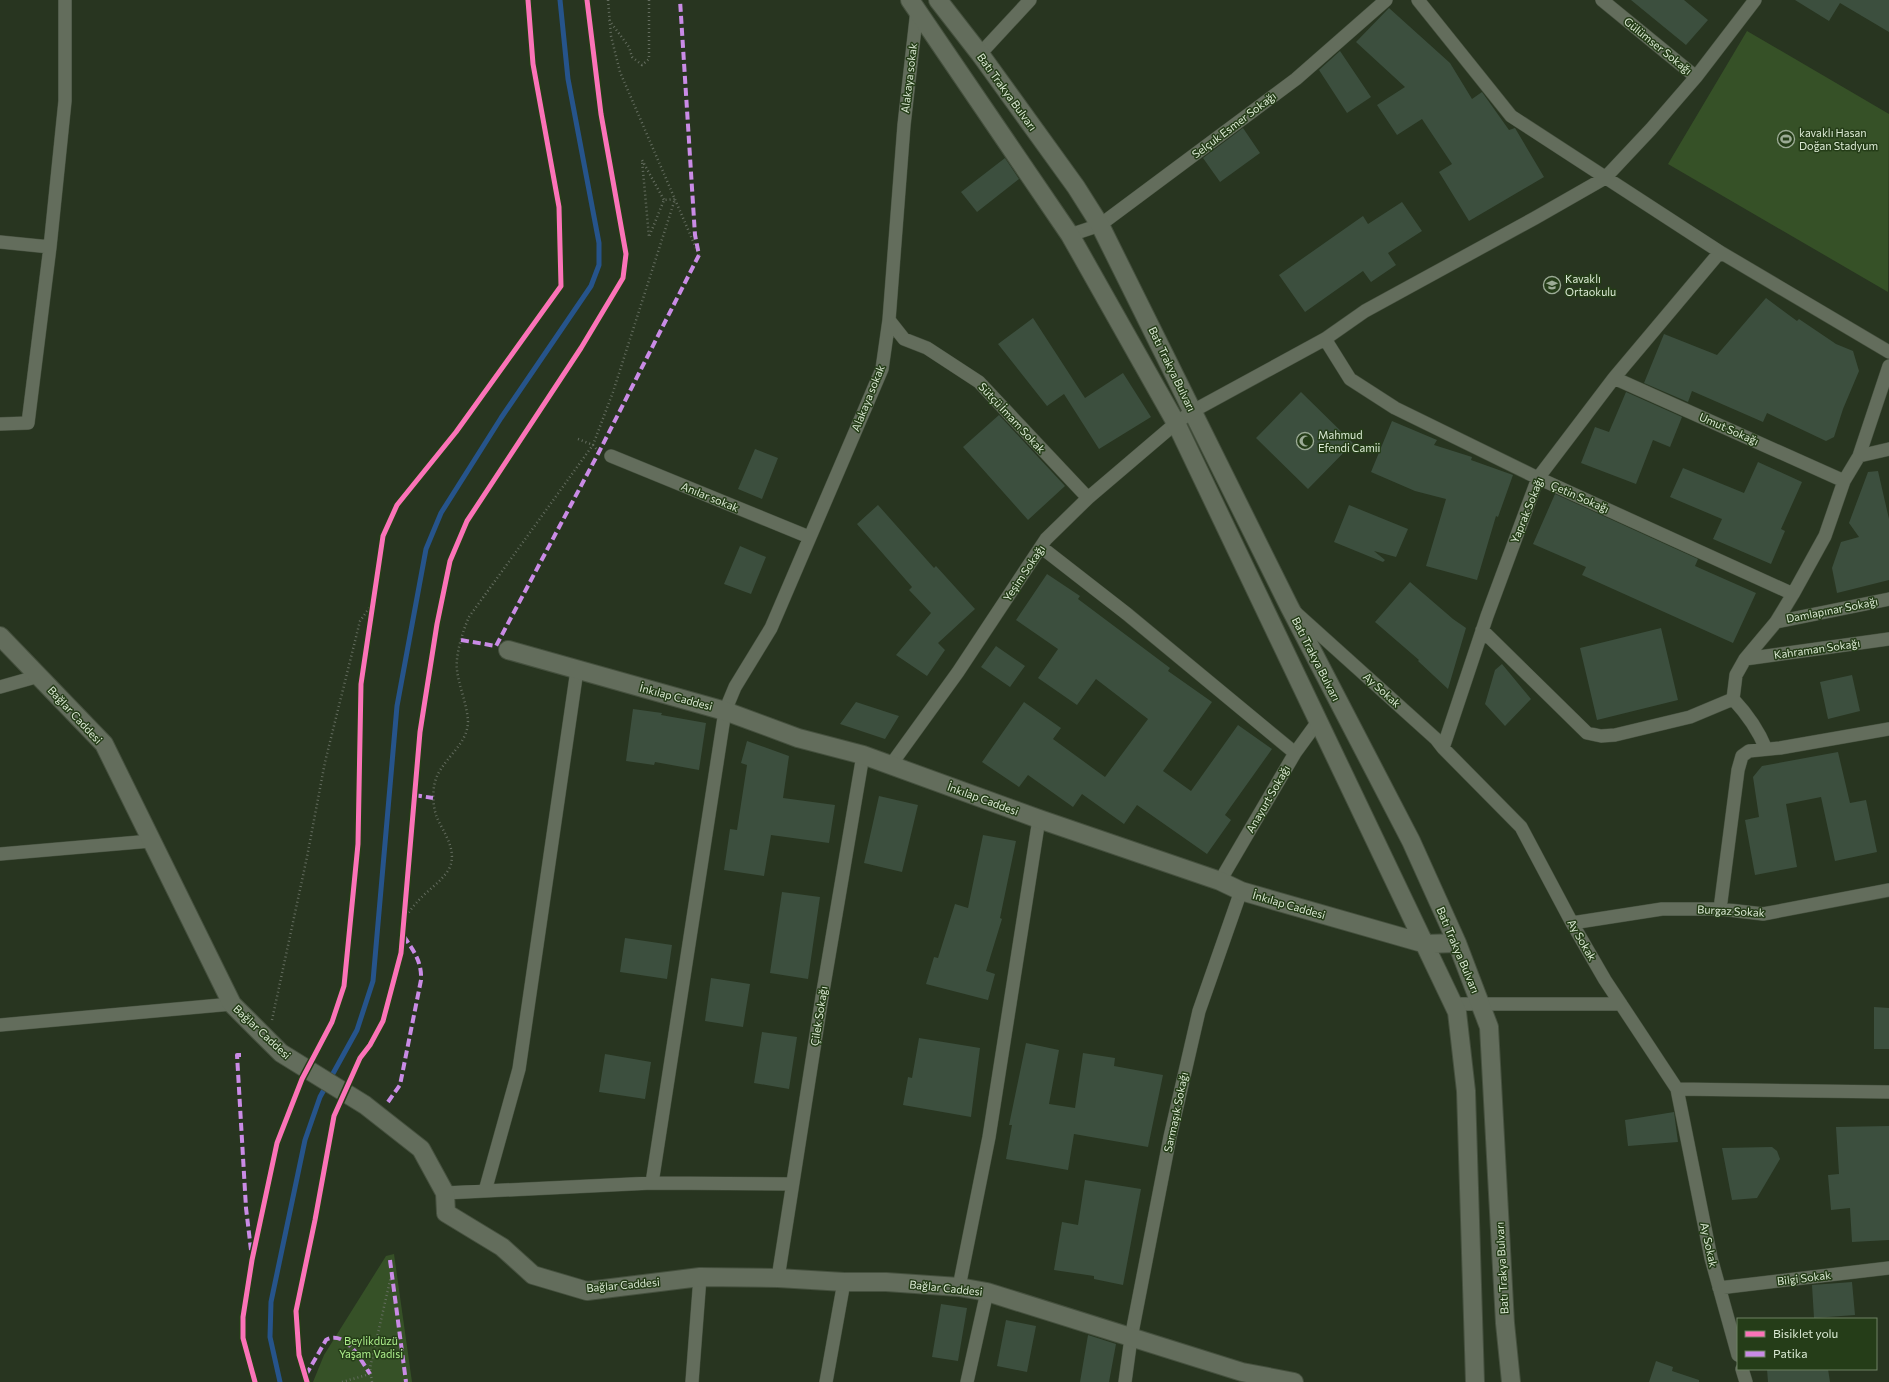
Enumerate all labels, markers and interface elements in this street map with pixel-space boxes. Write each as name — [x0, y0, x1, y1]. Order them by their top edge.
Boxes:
street label: Gülümser Sokağı — [1622, 14, 1695, 77]
street label: Alakaya sokak — [898, 42, 919, 114]
street label: Batı Trakya Bulvarı — [975, 51, 1040, 133]
street label: Selçuk Esmer Sokağı — [1189, 89, 1278, 160]
place label: kavaklı Hasan Doğan Stadyum — [1799, 126, 1878, 152]
sports icon: kavaklı Hasan Doğan Stadyum — [1776, 129, 1796, 149]
place label: Kavaklı Ortaokulu — [1565, 272, 1616, 298]
school or university icon: Kavaklı Ortaokulu — [1542, 275, 1562, 295]
street label: Batı Trakya Bulvarı — [1146, 324, 1199, 413]
street label: Alakaya sokak — [848, 363, 887, 433]
street label: Sütçü İmam Sokak — [976, 379, 1049, 456]
street label: Umut Sokağı — [1697, 410, 1761, 447]
place label: Mahmud Efendi Camii — [1318, 428, 1381, 454]
mosque icon: Mahmud Efendi Camii — [1295, 431, 1315, 451]
street label: Yaprak Sokağı — [1507, 475, 1546, 545]
street label: Çetin Sokağı — [1549, 478, 1611, 515]
street label: Anılar sokak — [679, 479, 741, 514]
street label: Yeşim Sokağı — [1000, 542, 1047, 603]
street label: Damlapınar Sokağı — [1785, 594, 1879, 625]
street label: Batı Trakya Bulvarı — [1290, 615, 1343, 703]
street label: Kahraman Sokağı — [1773, 636, 1861, 661]
street label: Ay Sokak — [1361, 670, 1404, 710]
street label: İnkılap Caddesi — [638, 680, 714, 713]
street label: Bağlar Caddesi — [46, 683, 105, 746]
street label: Anayurt Sokağı — [1243, 763, 1292, 835]
street label: İnkılap Caddesi — [946, 779, 1021, 818]
street label: İnkılap Caddesi — [1251, 887, 1327, 921]
street label: Burgaz Sokak — [1697, 902, 1765, 919]
street label: Batı Trakya Bulvarı — [1434, 905, 1482, 995]
street label: Ay Sokak — [1565, 917, 1599, 963]
street label: Çilek Sokağı — [807, 985, 830, 1047]
street label: Bağlar Caddesi — [231, 1002, 294, 1062]
street label: Sarmaşık Sokağı — [1161, 1071, 1190, 1153]
street label: Ay Sokak — [1698, 1221, 1721, 1269]
street label: Batı Trakya Bulvarı — [1493, 1222, 1510, 1315]
street label: Bilgi Sokak — [1776, 1268, 1832, 1287]
street label: Bağlar Caddesi — [586, 1275, 660, 1294]
street label: Bağlar Caddesi — [909, 1277, 983, 1298]
legend — [1737, 1318, 1877, 1370]
text: Bisiklet yolu — [1773, 1326, 1838, 1340]
park label: Beylikdüzü Yaşam Vadisi — [339, 1334, 403, 1360]
text: Patika — [1773, 1346, 1808, 1360]

